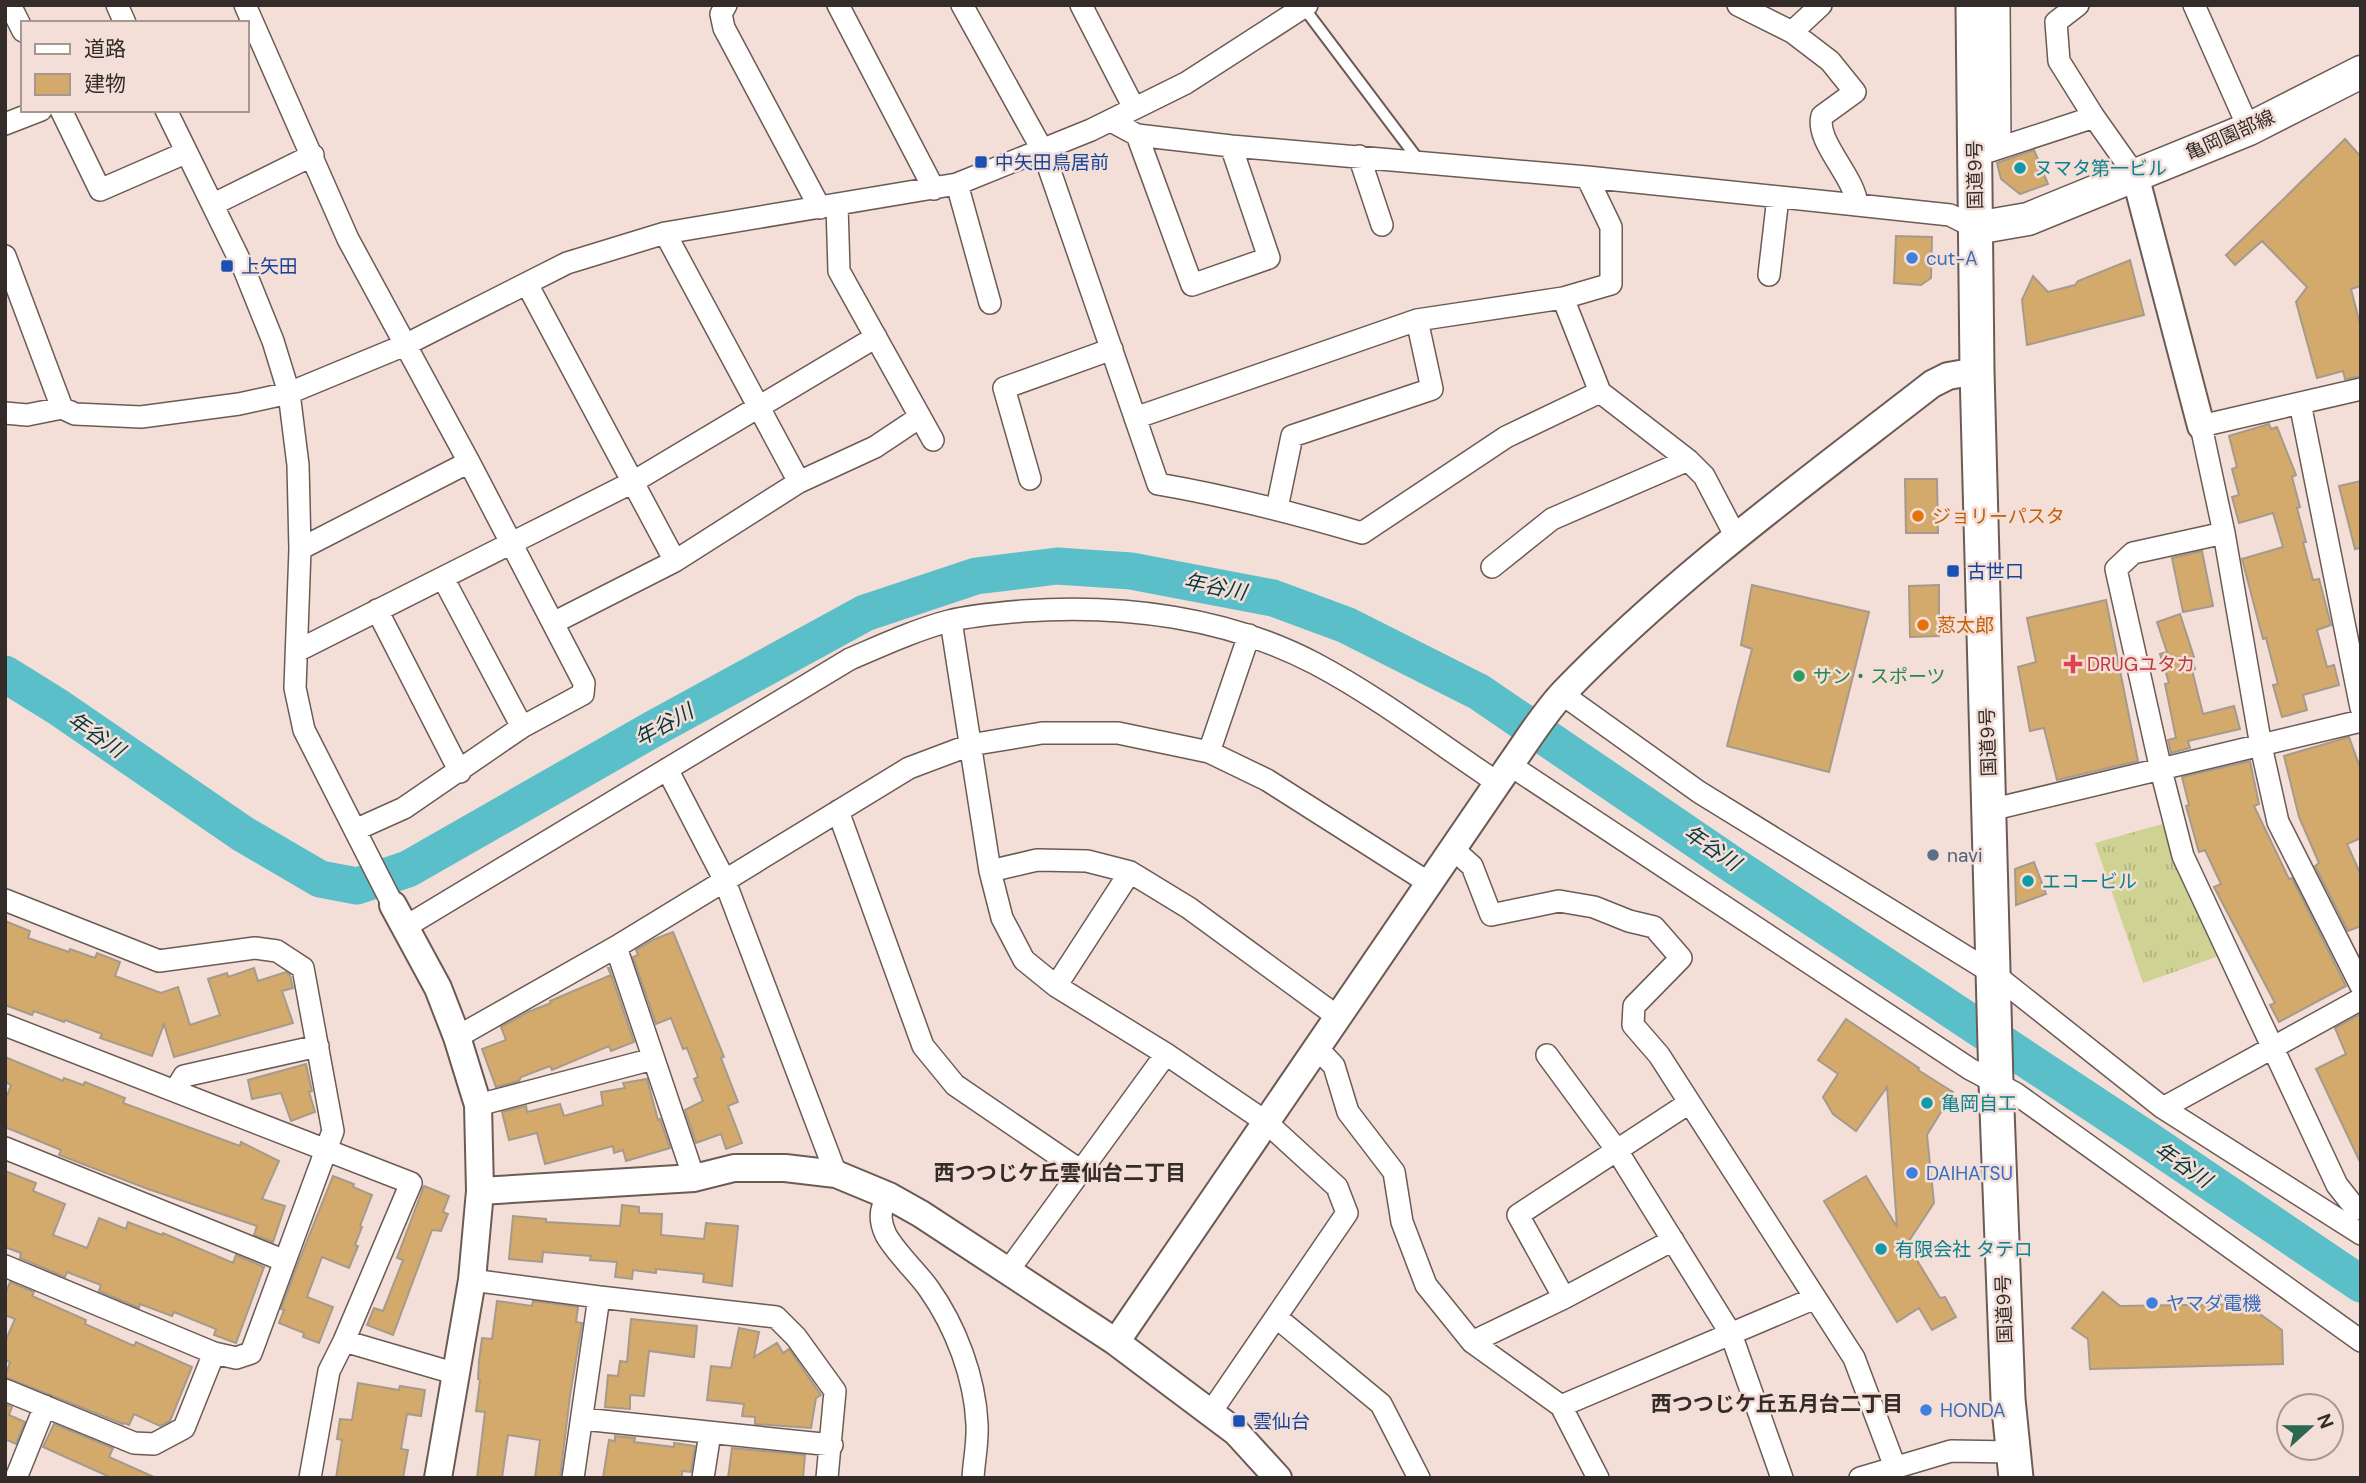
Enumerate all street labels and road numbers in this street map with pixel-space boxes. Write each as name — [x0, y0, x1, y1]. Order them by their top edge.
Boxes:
street label: 亀岡園部線 — [2182, 104, 2278, 166]
street label: 国道9号 — [1962, 140, 1988, 210]
street label: 国道9号 — [1974, 707, 2002, 777]
street label: 国道9号 — [1990, 1274, 2018, 1344]

